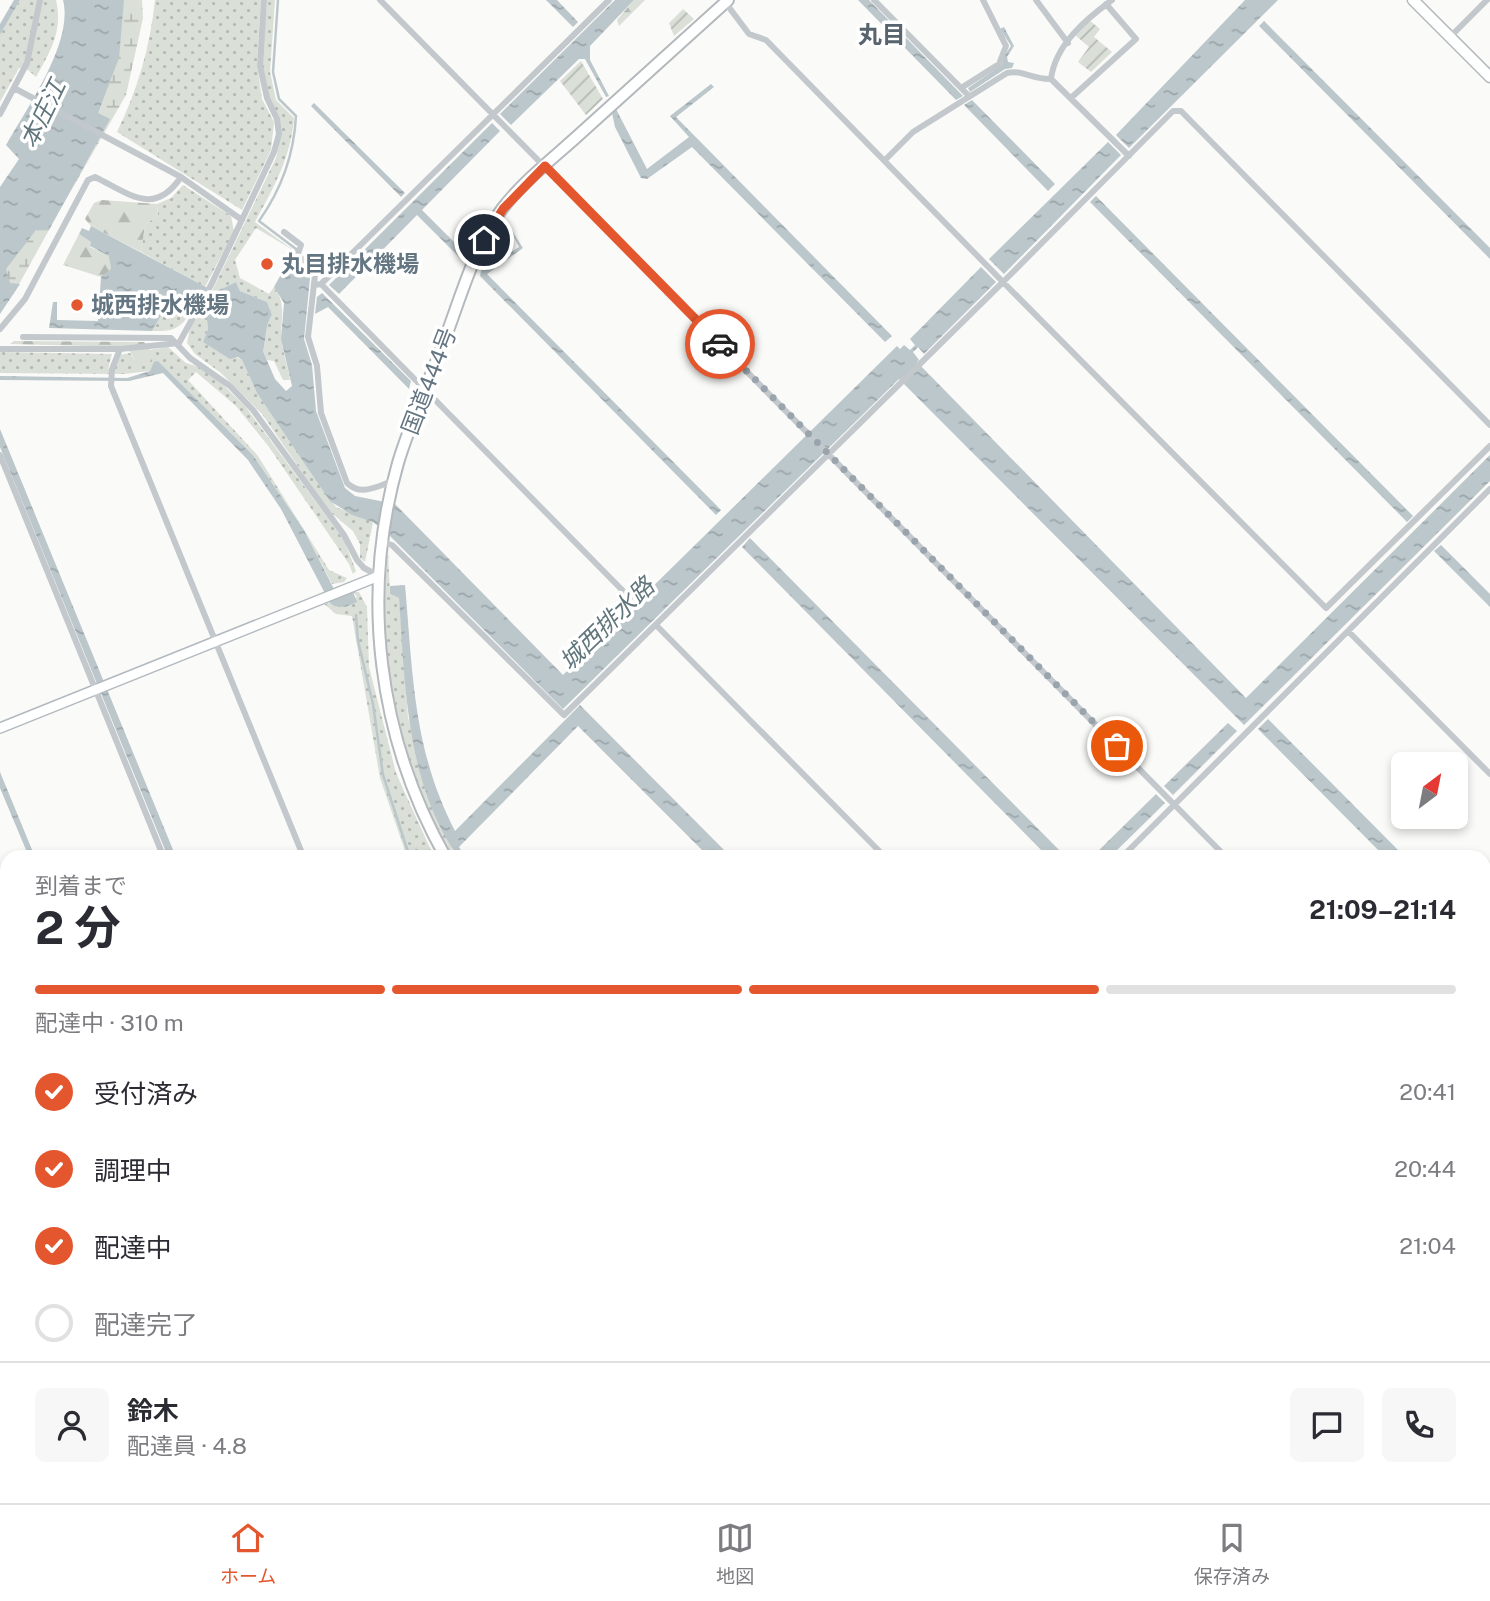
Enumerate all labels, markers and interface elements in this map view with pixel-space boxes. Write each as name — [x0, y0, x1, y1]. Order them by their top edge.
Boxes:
district label: 丸目 — [858, 20, 906, 48]
water label: 本庄江 — [14, 72, 72, 152]
pin — [454, 210, 514, 270]
icon: home — [465, 221, 503, 259]
place label: 丸目排水機場 — [281, 250, 419, 277]
marker: 丸目排水機場 — [259, 256, 275, 272]
place label: 城西排水機場 — [91, 291, 229, 318]
marker: 城西排水機場 — [69, 297, 85, 313]
courier — [685, 309, 755, 379]
street label: 国道444号 — [396, 324, 461, 438]
icon: car — [701, 325, 739, 363]
water label: 城西排水路 — [553, 570, 661, 675]
pin — [1087, 716, 1147, 776]
icon: bag — [1098, 727, 1136, 765]
north arrow — [1391, 752, 1468, 830]
map controls — [1391, 752, 1468, 829]
text: 到着まで — [35, 872, 127, 899]
text: 21:09–21:14 — [1309, 894, 1456, 925]
text: 2 分 — [35, 900, 121, 954]
text: 配達中 · 310 m — [35, 1009, 184, 1036]
icon: check — [35, 1073, 73, 1111]
text: 受付済み — [94, 1078, 198, 1109]
text: 20:41 — [1399, 1078, 1456, 1105]
icon: check — [35, 1150, 73, 1188]
text: 調理中 — [94, 1155, 172, 1186]
text: 20:44 — [1394, 1155, 1456, 1182]
icon: check — [35, 1227, 73, 1265]
text: 配達中 — [94, 1232, 172, 1263]
text: 21:04 — [1399, 1232, 1456, 1259]
text: 配達完了 — [94, 1309, 198, 1340]
button: person — [35, 1388, 109, 1462]
button: chat — [1290, 1388, 1364, 1462]
button: phone — [1382, 1388, 1456, 1462]
text: 鈴木 — [127, 1395, 179, 1426]
text: 配達員 · 4.8 — [127, 1432, 247, 1459]
tab: ホーム — [220, 1519, 276, 1588]
tab: 地図 — [716, 1519, 754, 1588]
tab: 保存済み — [1194, 1519, 1270, 1588]

